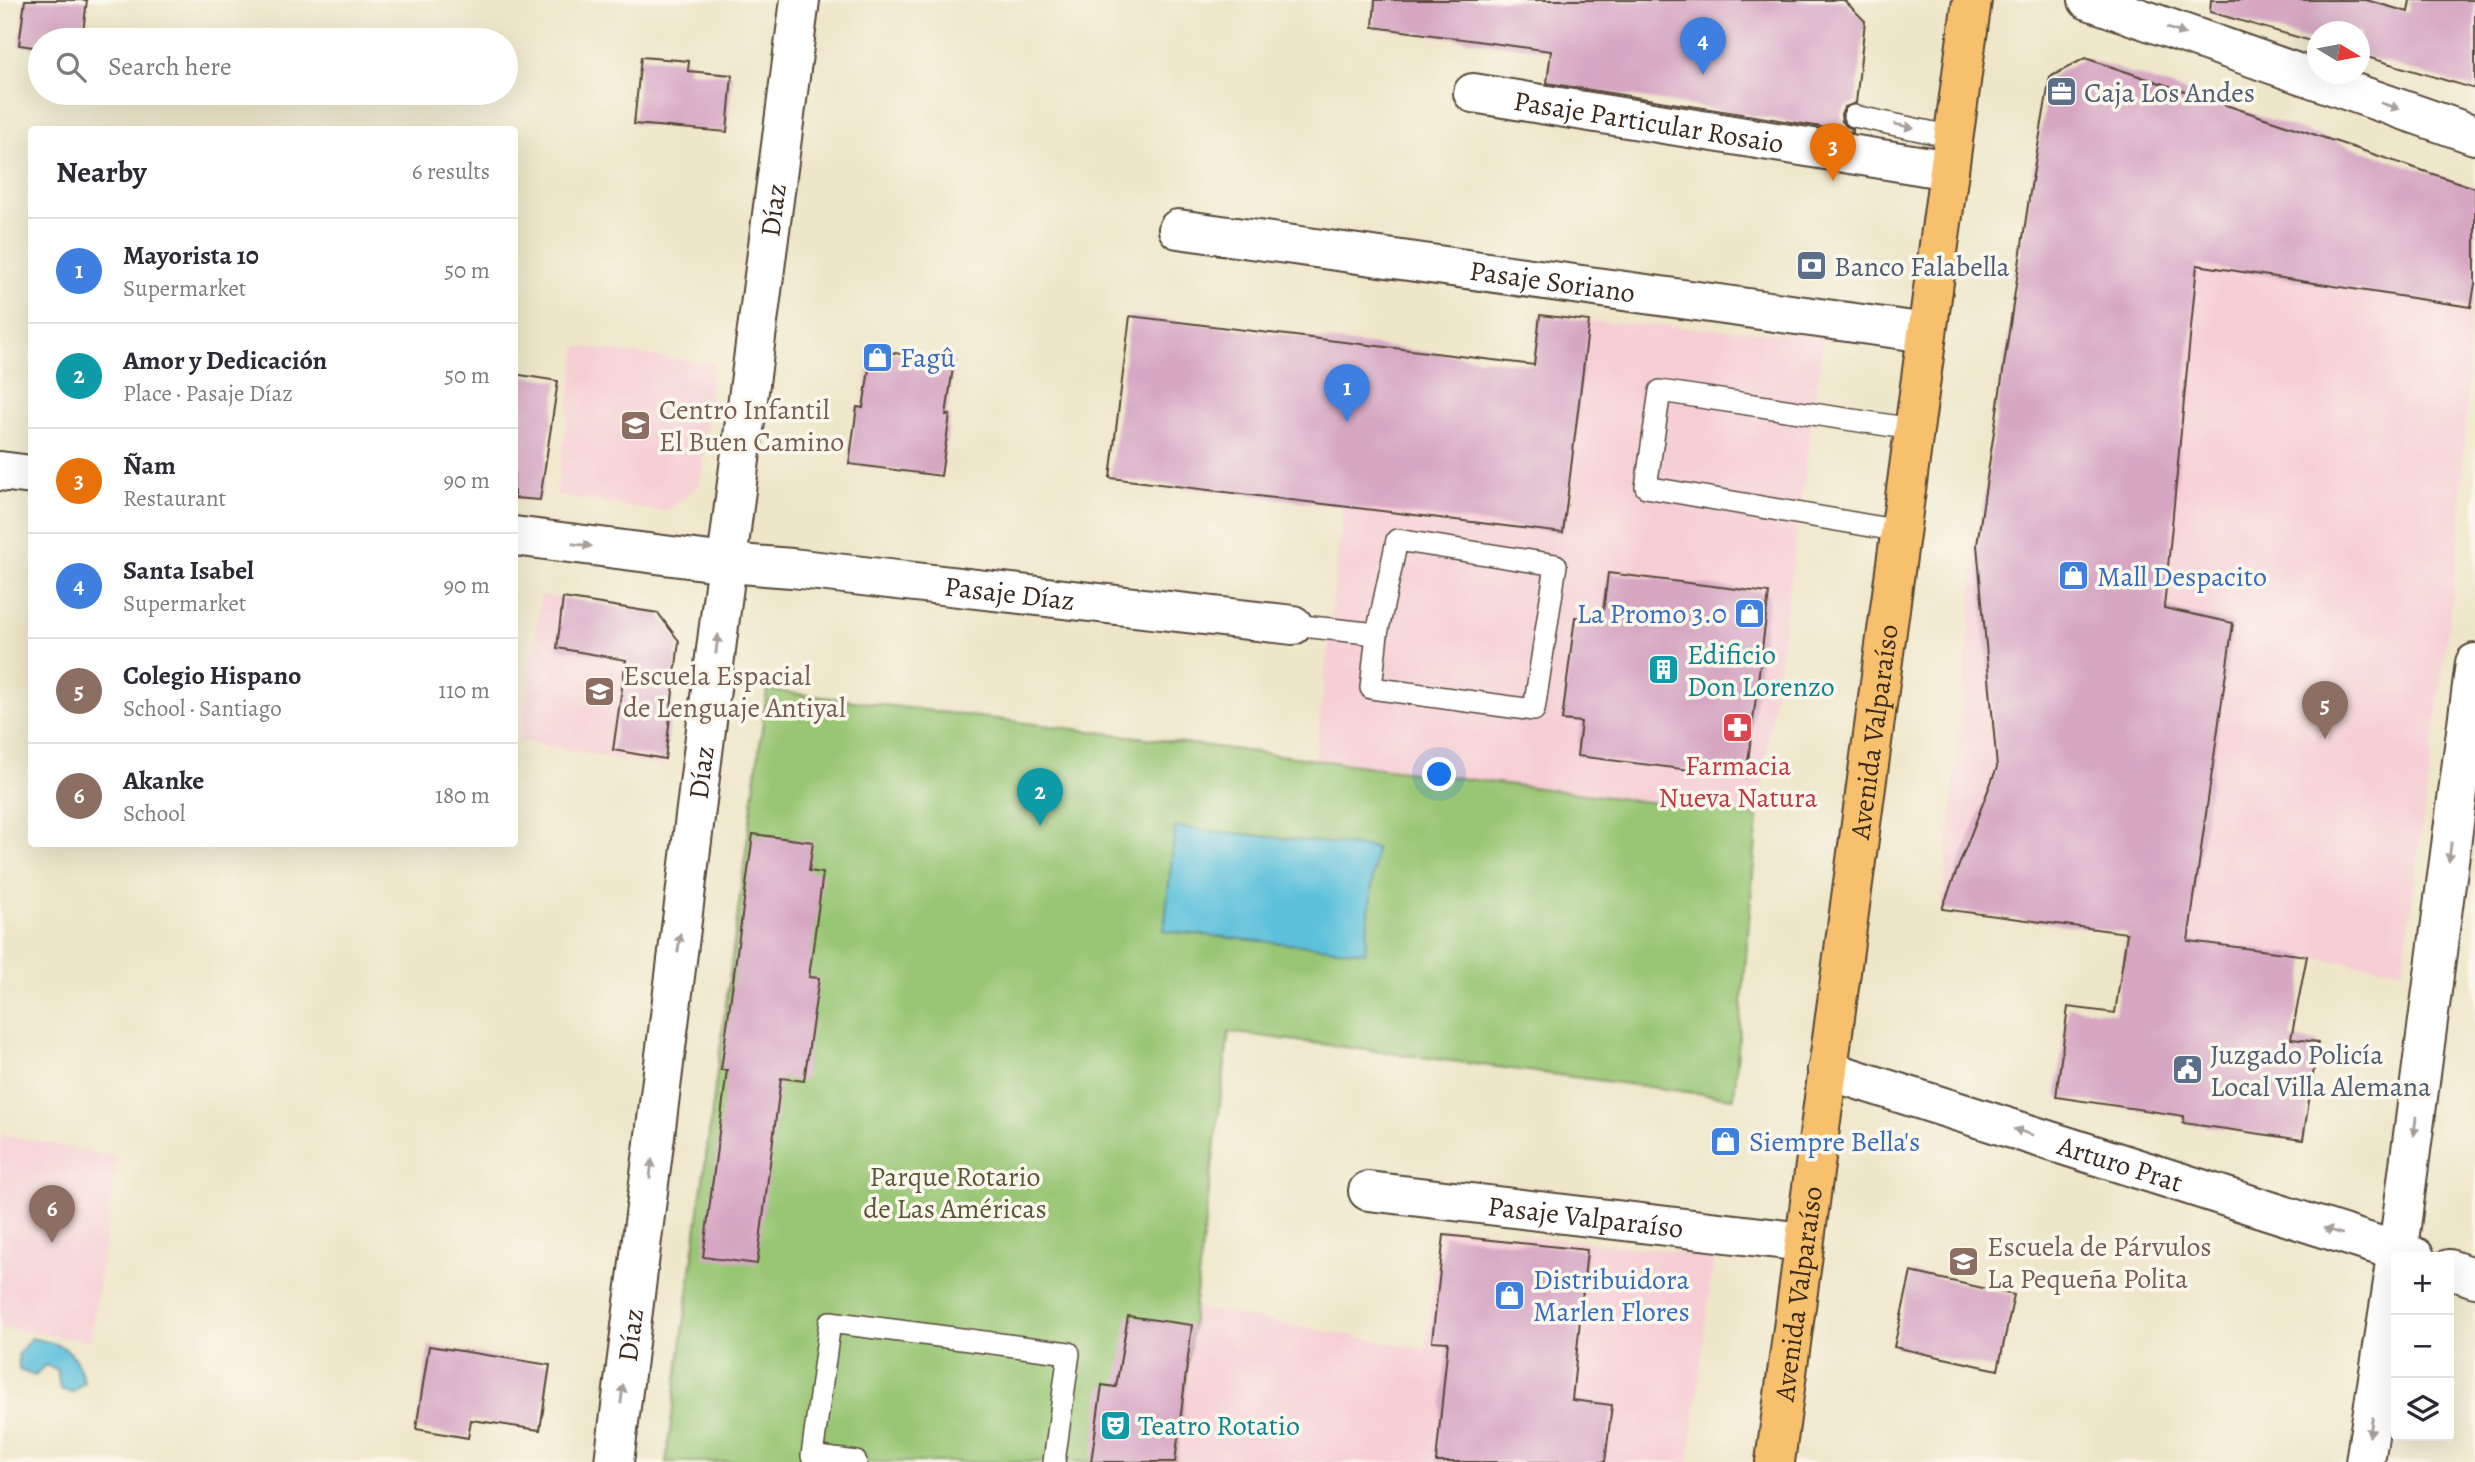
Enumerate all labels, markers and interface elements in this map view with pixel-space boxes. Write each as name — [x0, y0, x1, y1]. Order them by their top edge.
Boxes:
pin: 4 — [1680, 17, 1726, 75]
north arrow — [2307, 21, 2370, 84]
one-way arrow — [2165, 26, 2186, 37]
search box — [28, 28, 518, 105]
icon: search — [52, 48, 90, 86]
text: Search here — [108, 49, 232, 84]
place label: Caja Los Andes — [2084, 74, 2255, 112]
office icon: Caja Los Andes — [2044, 75, 2078, 109]
street label: Pasaje Particular Rosaio — [1511, 82, 1786, 163]
one-way arrow — [2380, 101, 2401, 112]
one-way arrow — [1893, 121, 1915, 132]
pin: 3 — [1810, 123, 1856, 181]
text: Nearby — [56, 152, 147, 192]
text: 6 results — [412, 156, 490, 187]
street label: Díaz — [751, 181, 796, 239]
text: Mayorista 10 — [123, 238, 259, 273]
place label: Banco Falabella — [1834, 248, 2010, 286]
bank icon: Banco Falabella — [1794, 249, 1828, 283]
street label: Pasaje Soriano — [1467, 252, 1637, 312]
text: 1 — [75, 255, 83, 286]
text: 50 m — [444, 255, 490, 286]
text: Supermarket — [123, 273, 246, 304]
place label: Fagû — [900, 339, 956, 377]
shop icon: Fagû — [860, 340, 894, 374]
text: Amor y Dedicación — [123, 343, 327, 378]
text: 2 — [73, 360, 85, 391]
text: 50 m — [444, 360, 490, 391]
pin: 1 — [1324, 364, 1370, 422]
text: Place · Pasaje Díaz — [123, 378, 293, 409]
place label: Centro Infantil El Buen Camino — [659, 391, 844, 461]
school or university icon: Centro Infantil El Buen Camino — [619, 408, 653, 442]
text: Ñam — [123, 448, 176, 483]
text: 3 — [74, 465, 84, 496]
text: 90 m — [444, 465, 490, 496]
text: Restaurant — [123, 483, 226, 514]
one-way arrow — [571, 539, 593, 550]
text: Santa Isabel — [123, 553, 254, 588]
place label: Mall Despacito — [2097, 558, 2267, 596]
shop icon: Mall Despacito — [2057, 559, 2091, 593]
street label: Pasaje Díaz — [942, 567, 1077, 620]
text: 4 — [74, 570, 84, 601]
text: 90 m — [444, 570, 490, 601]
text: Supermarket — [123, 588, 246, 619]
place label: La Promo 3.0 — [1577, 595, 1727, 633]
shop icon: La Promo 3.0 — [1733, 596, 1767, 630]
street label: Avenida Valparaíso — [1841, 622, 1908, 843]
one-way arrow — [711, 633, 722, 655]
place label: Edificio Don Lorenzo — [1687, 636, 1835, 706]
building icon: Edificio Don Lorenzo — [1647, 653, 1681, 687]
place label: Escuela Espacial de Lenguaje Antiyal — [623, 657, 846, 727]
text: Colegio Hispano — [123, 658, 301, 693]
school or university icon: Escuela Espacial de Lenguaje Antiyal — [583, 674, 617, 708]
text: 5 — [74, 675, 84, 706]
text: 110 m — [438, 675, 490, 706]
pin: 5 — [2302, 681, 2348, 739]
text: School · Santiago — [123, 693, 282, 724]
pharmacy icon: Farmacia Nueva Natura — [1721, 711, 1755, 745]
street label: Díaz — [679, 744, 724, 801]
place label: Farmacia Nueva Natura — [1659, 747, 1817, 817]
your location — [1422, 757, 1456, 791]
text: Akanke — [123, 763, 204, 798]
pin: 2 — [1017, 768, 1063, 826]
text: 6 — [74, 780, 84, 811]
text: 180 m — [435, 780, 490, 811]
text: School — [123, 798, 185, 829]
one-way arrow — [2445, 841, 2456, 863]
one-way arrow — [674, 932, 685, 954]
place label: Juzgado Policía Local Villa Alemana — [2210, 1036, 2431, 1106]
public building icon: Juzgado Policía Local Villa Alemana — [2170, 1053, 2204, 1087]
one-way arrow — [2409, 1116, 2420, 1138]
place label: Siempre Bella's — [1749, 1123, 1920, 1161]
shop icon: Siempre Bella's — [1709, 1124, 1743, 1158]
one-way arrow — [2012, 1126, 2033, 1137]
street label: Arturo Prat — [2052, 1126, 2187, 1202]
one-way arrow — [645, 1157, 656, 1179]
park label: Parque Rotario de Las Américas — [863, 1158, 1047, 1228]
street label: Avenida Valparaíso — [1765, 1184, 1832, 1404]
pin: 6 — [29, 1185, 75, 1243]
street label: Pasaje Valparaíso — [1486, 1187, 1685, 1248]
one-way arrow — [2322, 1225, 2343, 1235]
place label: Escuela de Párvulos La Pequeña Polita — [1987, 1228, 2212, 1298]
school or university icon: Escuela de Párvulos La Pequeña Polita — [1947, 1245, 1981, 1279]
map controls — [2391, 1252, 2454, 1441]
button: + — [2391, 1252, 2454, 1315]
place label: Distribuidora Marlen Flores — [1533, 1261, 1690, 1331]
shop icon: Distribuidora Marlen Flores — [1493, 1278, 1527, 1312]
street label: Díaz — [609, 1306, 653, 1364]
button: − — [2391, 1315, 2454, 1378]
button: layers — [2391, 1378, 2454, 1441]
one-way arrow — [617, 1383, 628, 1405]
place label: Teatro Rotatio — [1138, 1407, 1300, 1445]
theatre icon: Teatro Rotatio — [1098, 1408, 1132, 1442]
one-way arrow — [2365, 1416, 2376, 1438]

